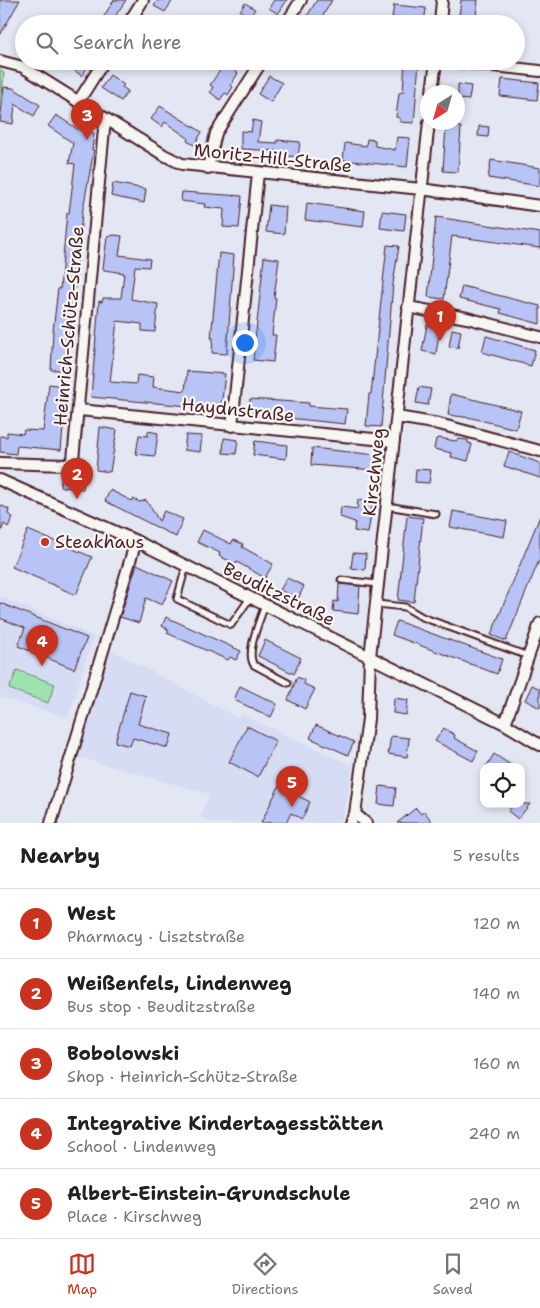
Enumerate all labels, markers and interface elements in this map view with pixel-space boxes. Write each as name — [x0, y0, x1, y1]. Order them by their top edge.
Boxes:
search box — [15, 15, 525, 70]
icon: search — [33, 29, 61, 57]
text: Search here — [73, 30, 182, 55]
north arrow — [420, 85, 465, 130]
pin: 3 — [71, 99, 103, 140]
street label: Moritz-Hill-Straße — [193, 138, 353, 178]
street label: Heinrich-Schütz-Straße — [48, 225, 90, 427]
pin: 1 — [424, 300, 456, 341]
your location — [232, 330, 258, 356]
street label: Haydnstraße — [180, 392, 296, 428]
street label: Kirschweg — [357, 427, 391, 517]
pin: 2 — [61, 458, 93, 499]
place label: Steakhaus — [55, 530, 144, 554]
marker: Steakhaus — [39, 536, 51, 548]
street label: Beuditzstraße — [219, 556, 339, 632]
pin: 4 — [26, 625, 58, 666]
map controls — [480, 763, 525, 808]
button: locate — [480, 763, 525, 808]
pin: 5 — [276, 766, 308, 807]
text: Nearby — [20, 842, 100, 870]
text: 5 results — [453, 845, 520, 866]
text: West — [67, 901, 116, 926]
text: 1 — [32, 913, 40, 934]
text: 120 m — [473, 913, 520, 934]
text: Pharmacy · Lisztstraße — [67, 926, 245, 947]
text: Weißenfels, Lindenweg — [67, 971, 292, 996]
text: 2 — [30, 983, 42, 1004]
text: 140 m — [473, 983, 520, 1004]
text: Bus stop · Beuditzstraße — [67, 996, 255, 1017]
text: Bobolowski — [67, 1041, 179, 1066]
text: 3 — [30, 1053, 42, 1074]
text: 160 m — [473, 1053, 520, 1074]
text: Shop · Heinrich-Schütz-Straße — [67, 1066, 298, 1087]
text: Integrative Kindertagesstätten — [67, 1111, 383, 1136]
text: 4 — [30, 1123, 42, 1144]
text: 240 m — [468, 1123, 520, 1144]
text: School · Lindenweg — [67, 1136, 216, 1157]
text: Albert-Einstein-Grundschule — [67, 1181, 351, 1206]
text: 5 — [31, 1193, 41, 1214]
text: 290 m — [468, 1193, 520, 1214]
text: Place · Kirschweg — [67, 1206, 202, 1227]
tab: Map — [67, 1250, 97, 1298]
tab: Directions — [232, 1250, 299, 1298]
tab: Saved — [433, 1250, 473, 1298]

